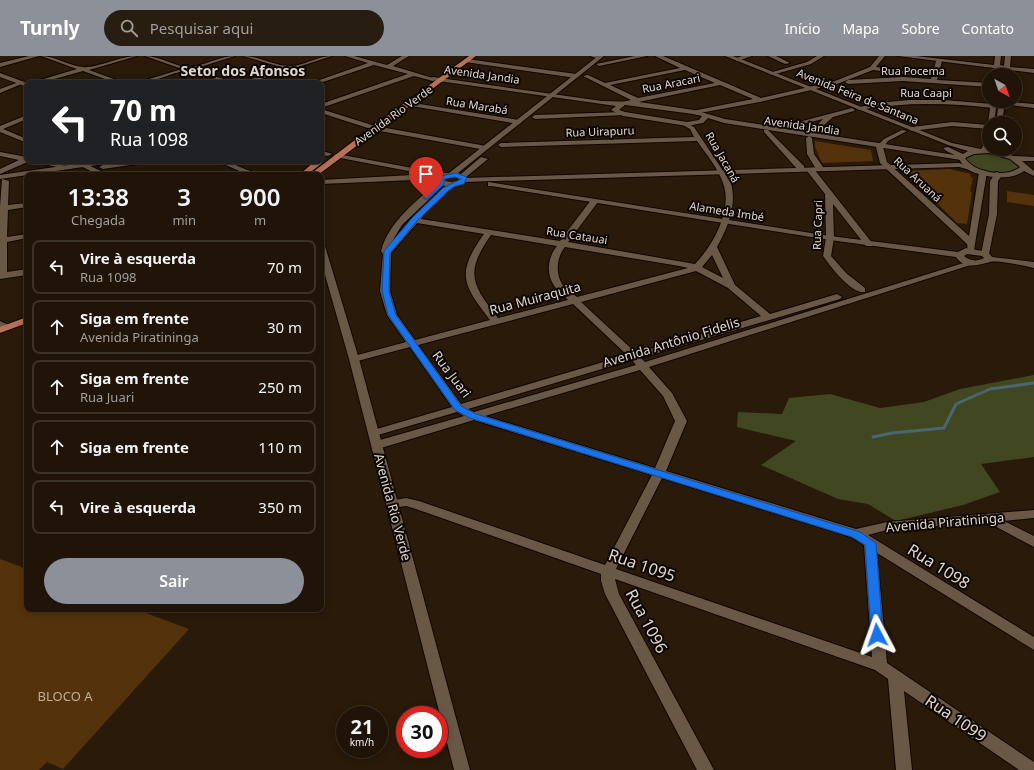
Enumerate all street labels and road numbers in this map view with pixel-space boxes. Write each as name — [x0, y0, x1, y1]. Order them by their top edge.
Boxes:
street label: Avenida Jandia — [443, 61, 521, 87]
street label: Rua Pocema — [881, 63, 945, 78]
street label: Avenida Feira de Santana — [795, 65, 921, 127]
street label: Rua Aracari — [641, 70, 701, 96]
street label: Avenida Rio Verde — [351, 82, 435, 148]
street label: Rua Caapi — [900, 85, 952, 100]
street label: Rua Marabá — [445, 93, 509, 117]
street label: Avenida Jandia — [763, 112, 841, 138]
street label: Rua Uirapuru — [565, 122, 635, 140]
street label: Rua Jacaná — [702, 129, 744, 185]
street label: Rua Aruaná — [891, 153, 945, 205]
street label: Alameda Imbé — [689, 198, 765, 224]
street label: Rua Capri — [809, 200, 825, 250]
street label: Rua Catauai — [545, 223, 609, 247]
street label: Rua Muiraquita — [487, 277, 583, 319]
street label: Avenida Antônio Fidelis — [600, 313, 742, 371]
street label: Rua Juari — [428, 347, 476, 401]
street label: Avenida Rio Verde — [370, 451, 416, 563]
street label: Avenida Piratininga — [885, 508, 1005, 536]
street label: Rua 1098 — [904, 538, 974, 594]
street label: Rua 1095 — [606, 543, 678, 587]
street label: Rua 1096 — [621, 585, 673, 657]
street label: Rua 1099 — [921, 689, 991, 747]

